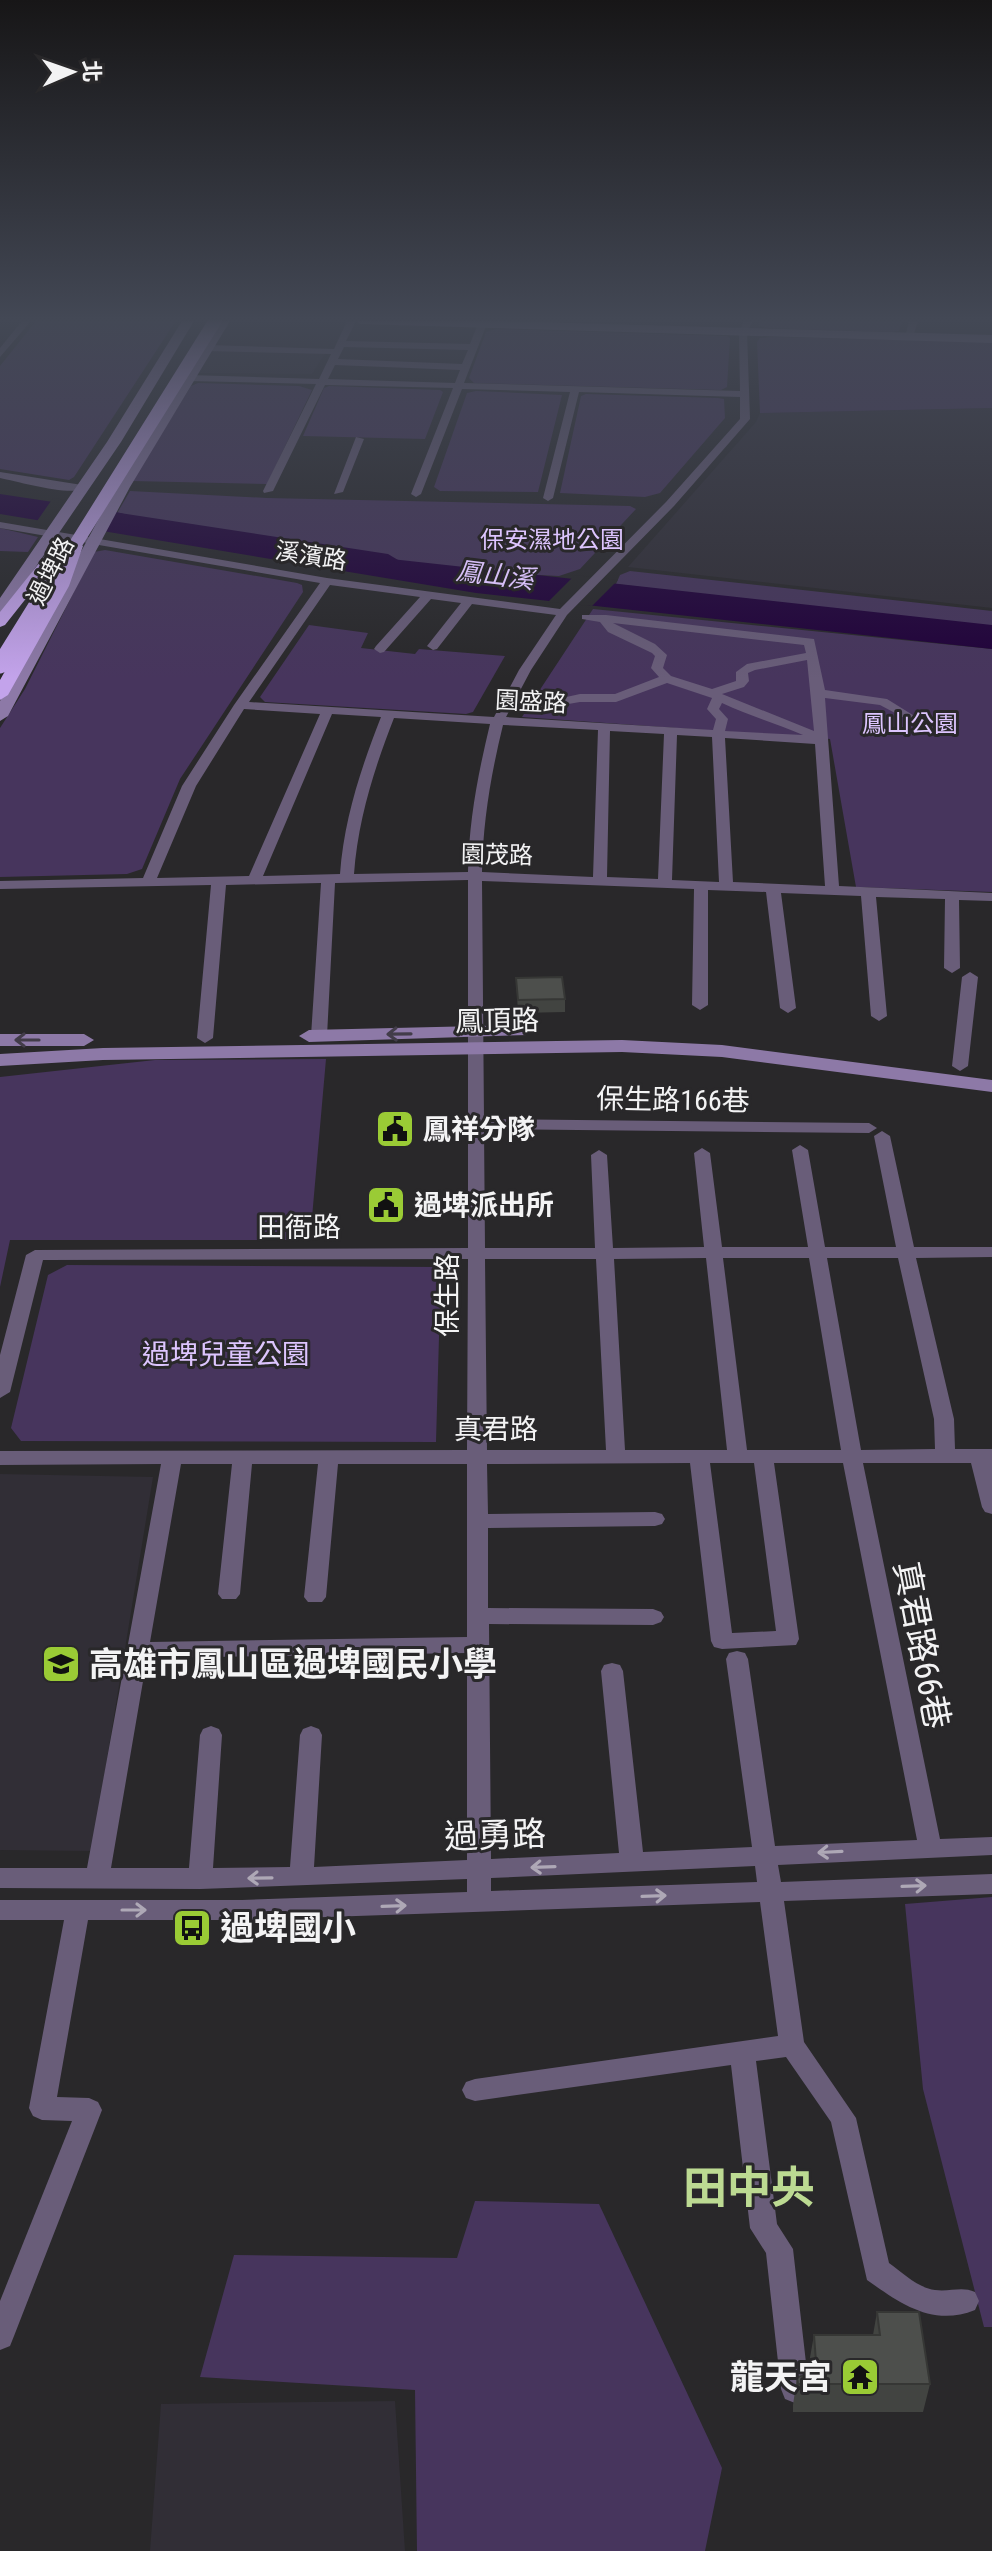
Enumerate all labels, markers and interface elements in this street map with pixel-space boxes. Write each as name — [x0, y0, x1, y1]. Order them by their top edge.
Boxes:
north arrow — [32, 32, 112, 112]
text: 北 — [79, 60, 104, 83]
park label: 保安濕地公園 — [480, 526, 624, 554]
street label: 過埤路 — [22, 533, 80, 609]
street label: 溪濱路 — [273, 537, 349, 575]
water label: 鳳山溪 — [454, 555, 539, 595]
street label: 園盛路 — [494, 686, 568, 718]
park label: 鳳山公園 — [862, 710, 958, 738]
street label: 園茂路 — [461, 840, 533, 870]
street label: 鳳頂路 — [455, 1004, 539, 1038]
one-way arrow — [386, 1026, 413, 1041]
one-way arrow — [14, 1032, 41, 1048]
street label: 保生路166巷 — [596, 1082, 750, 1118]
public building icon: 鳳祥分隊 — [374, 1108, 416, 1150]
place label: 鳳祥分隊 — [423, 1113, 535, 1146]
public building icon: 過埤派出所 — [365, 1184, 407, 1226]
place label: 過埤派出所 — [414, 1189, 554, 1222]
street label: 田衙路 — [257, 1211, 341, 1244]
street label: 保生路 — [431, 1253, 464, 1337]
park label: 過埤兒童公園 — [142, 1338, 310, 1371]
street label: 真君路 — [454, 1413, 538, 1446]
street label: 真君路66巷 — [886, 1558, 958, 1732]
school or university icon: 高雄市鳳山區過埤國民小學 — [40, 1643, 82, 1685]
place label: 高雄市鳳山區過埤國民小學 — [89, 1644, 497, 1684]
street label: 過勇路 — [443, 1813, 547, 1857]
one-way arrow — [817, 1845, 844, 1860]
one-way arrow — [530, 1859, 557, 1874]
one-way arrow — [247, 1870, 274, 1886]
one-way arrow — [900, 1879, 927, 1894]
one-way arrow — [640, 1889, 667, 1904]
one-way arrow — [380, 1898, 407, 1913]
one-way arrow — [120, 1902, 147, 1918]
bus stop icon: 過埤國小 — [171, 1907, 213, 1949]
place label: 過埤國小 — [220, 1908, 356, 1948]
district label: 田中央 — [683, 2162, 815, 2214]
temple icon: 龍天宮 — [839, 2356, 881, 2398]
place label: 龍天宮 — [730, 2357, 832, 2397]

